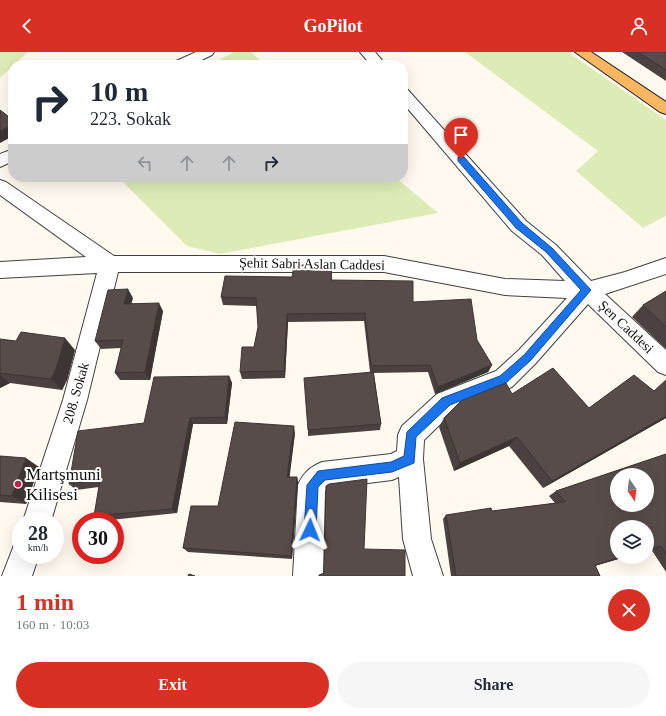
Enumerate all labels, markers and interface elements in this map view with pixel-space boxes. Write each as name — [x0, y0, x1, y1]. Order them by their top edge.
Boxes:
icon: back — [16, 15, 38, 37]
icon: person — [628, 15, 650, 37]
text: GoPilot — [304, 16, 363, 36]
icon: right — [24, 76, 76, 128]
text: 10 m — [90, 76, 148, 107]
text: 223. Sokak — [90, 109, 171, 129]
pin — [444, 118, 478, 159]
icon: arrive — [450, 124, 472, 146]
icon: left — [134, 152, 156, 174]
icon: ahead — [176, 152, 198, 174]
icon: ahead — [218, 152, 240, 174]
icon: right — [260, 152, 282, 174]
street label: Şehit Sabri Aslan Caddesi — [239, 255, 385, 273]
street label: Şen Caddesi — [595, 298, 657, 356]
street label: 208. Sokak — [60, 361, 92, 425]
place label: Martşmuni Kilisesi — [26, 465, 101, 504]
north arrow — [610, 468, 654, 512]
map controls — [610, 468, 654, 564]
marker: Martşmuni Kilisesi — [13, 479, 23, 489]
position arrow — [289, 509, 331, 551]
speed limit sign: 30 — [72, 512, 124, 564]
button: layers — [610, 520, 654, 564]
text: 28 — [28, 522, 48, 544]
text: km/h — [28, 542, 48, 553]
text: 1 min — [16, 589, 74, 615]
button: close — [608, 589, 650, 631]
text: 160 m · 10:03 — [16, 617, 89, 632]
button: Exit — [16, 662, 329, 708]
button: Share — [337, 662, 650, 708]

